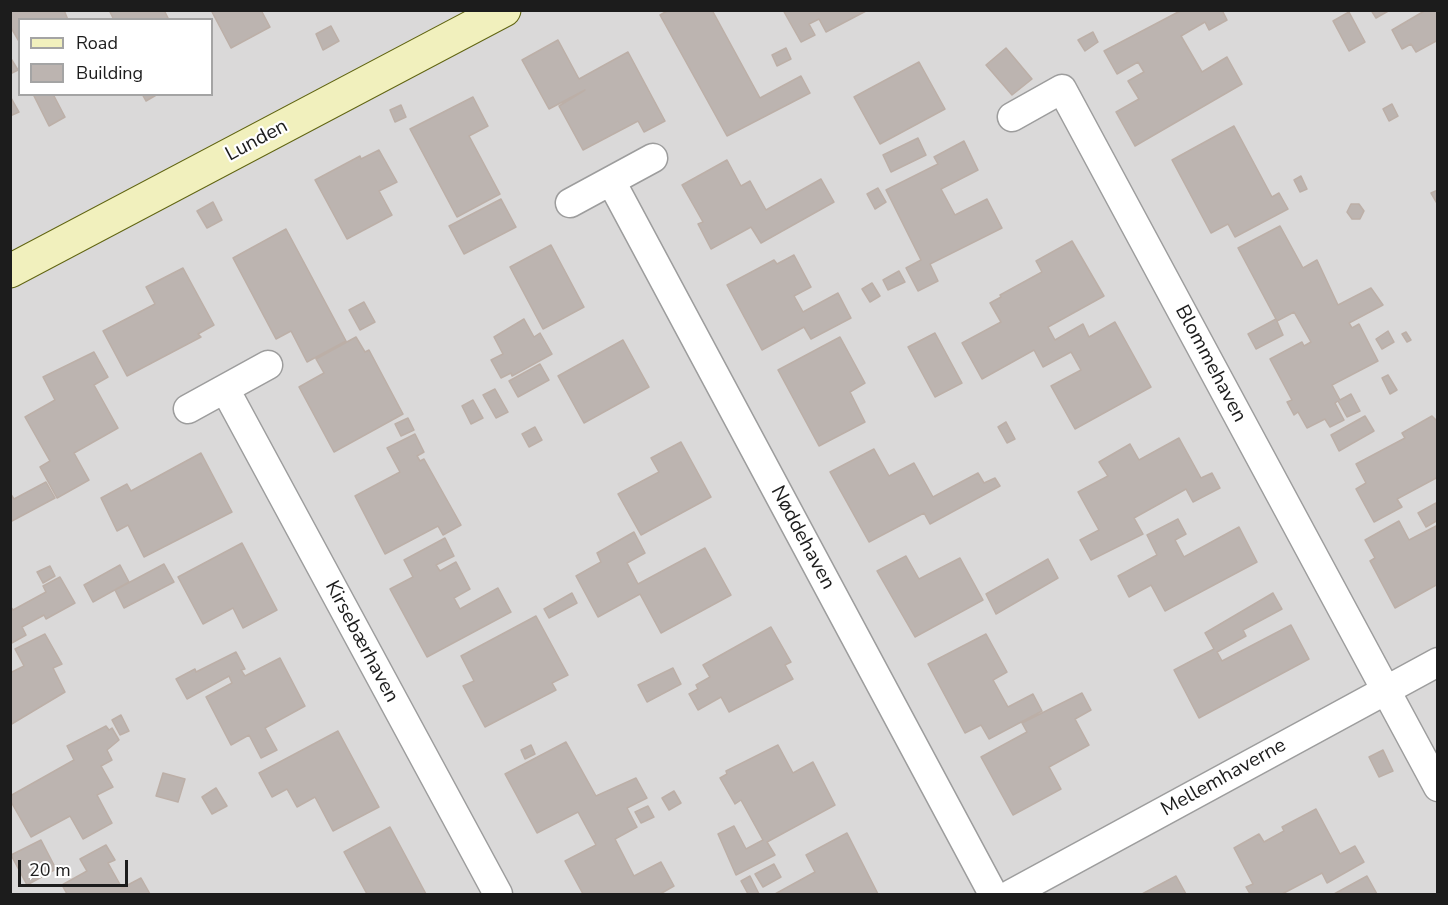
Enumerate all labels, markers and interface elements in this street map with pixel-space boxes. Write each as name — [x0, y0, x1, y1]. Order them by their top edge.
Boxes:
legend — [18, 18, 213, 96]
text: Road — [76, 31, 118, 55]
text: Building — [76, 61, 143, 85]
street label: Lunden — [222, 115, 292, 167]
street label: Blommehaven — [1169, 301, 1251, 427]
street label: Nøddehaven — [765, 482, 839, 594]
street label: Kirsebærhaven — [319, 577, 403, 707]
street label: Mellemhaverne — [1157, 734, 1291, 822]
scale bar — [21, 848, 130, 886]
text: 20 m — [29, 858, 71, 882]

